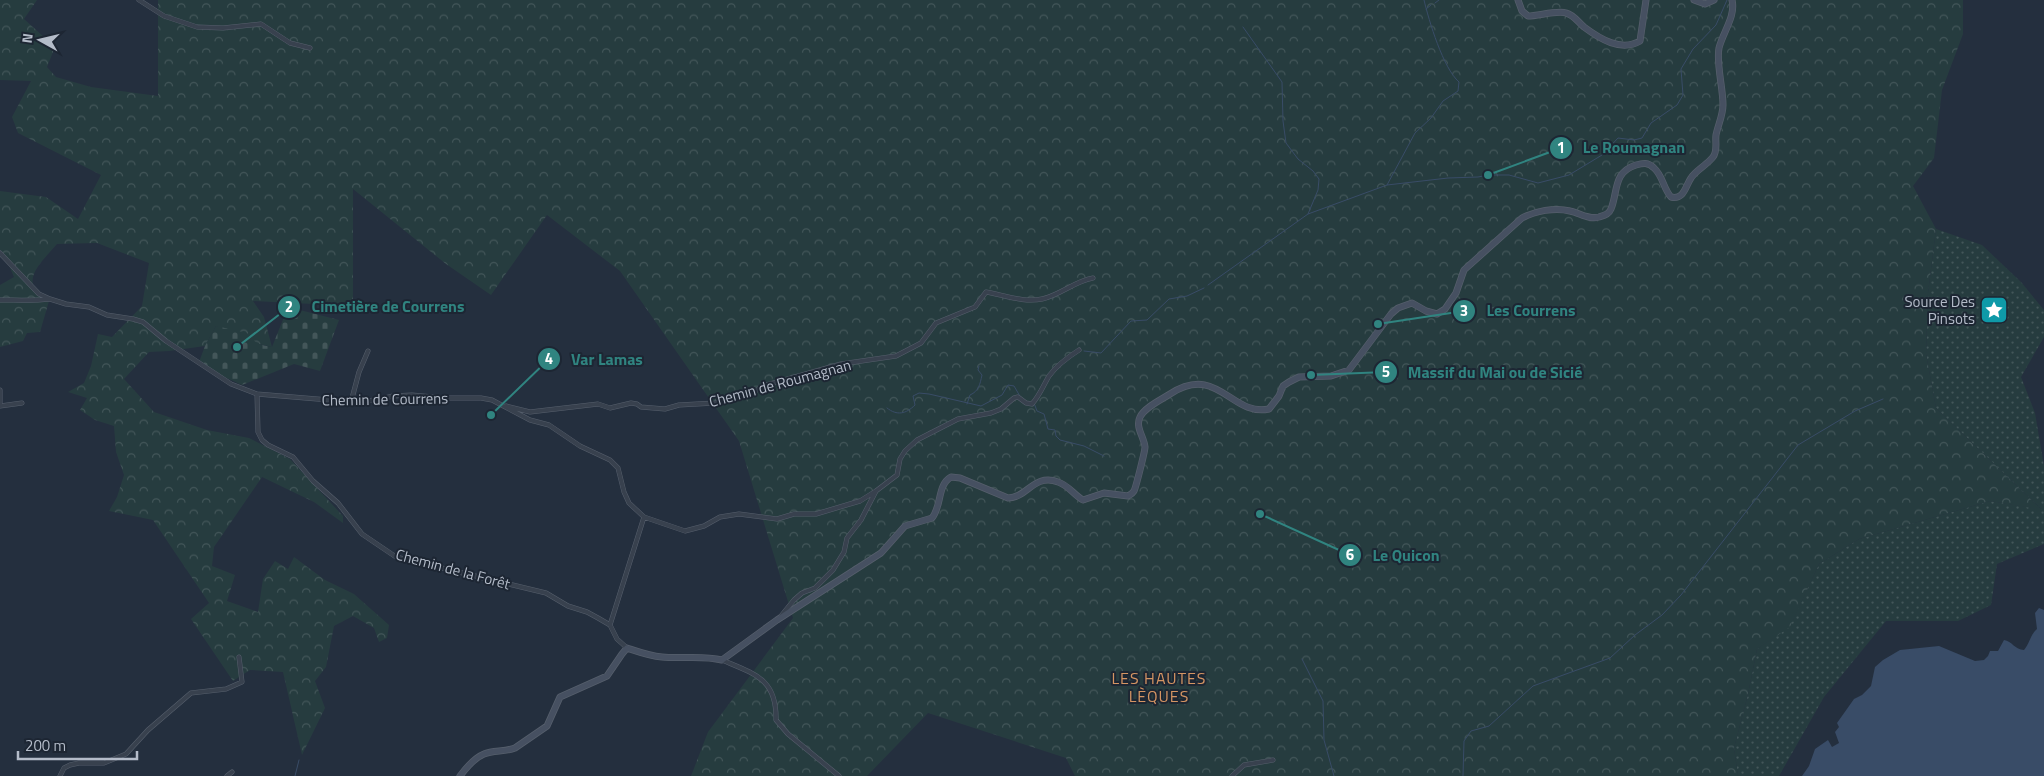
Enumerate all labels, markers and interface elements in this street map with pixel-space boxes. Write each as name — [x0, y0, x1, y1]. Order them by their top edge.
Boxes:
north arrow — [15, 15, 65, 65]
text: N — [16, 32, 38, 44]
callout: Le Roumagnan — [1548, 132, 1696, 163]
text: Le Roumagnan — [1583, 135, 1685, 159]
text: 1 — [1557, 136, 1565, 159]
place label: Source Des Pinsots — [1904, 290, 1975, 330]
callout: Cimetière de Courrens — [277, 291, 475, 322]
text: Cimetière de Courrens — [312, 294, 465, 318]
text: 2 — [285, 295, 293, 318]
callout: Les Courrens — [1452, 295, 1586, 326]
place icon: Source Des Pinsots — [1979, 295, 2009, 325]
text: Les Courrens — [1486, 298, 1576, 322]
text: 3 — [1460, 299, 1468, 322]
callout: Var Lamas — [536, 343, 653, 374]
text: 4 — [545, 347, 553, 370]
text: Var Lamas — [571, 347, 643, 371]
street label: Chemin de Roumagnan — [706, 353, 854, 413]
callout: Massif du Mai ou de Sicié — [1373, 357, 1593, 388]
text: 5 — [1382, 360, 1390, 383]
text: Massif du Mai ou de Sicié — [1408, 360, 1582, 384]
street label: Chemin de Courrens — [322, 386, 448, 412]
callout: Le Quicon — [1338, 540, 1450, 571]
street label: Chemin de la Forêt — [393, 543, 513, 595]
text: 6 — [1346, 543, 1354, 566]
text: Le Quicon — [1372, 543, 1440, 567]
district label: LES HAUTES LÈQUES — [1111, 666, 1207, 708]
scale bar — [18, 728, 136, 760]
text: 200 m — [25, 734, 66, 757]

